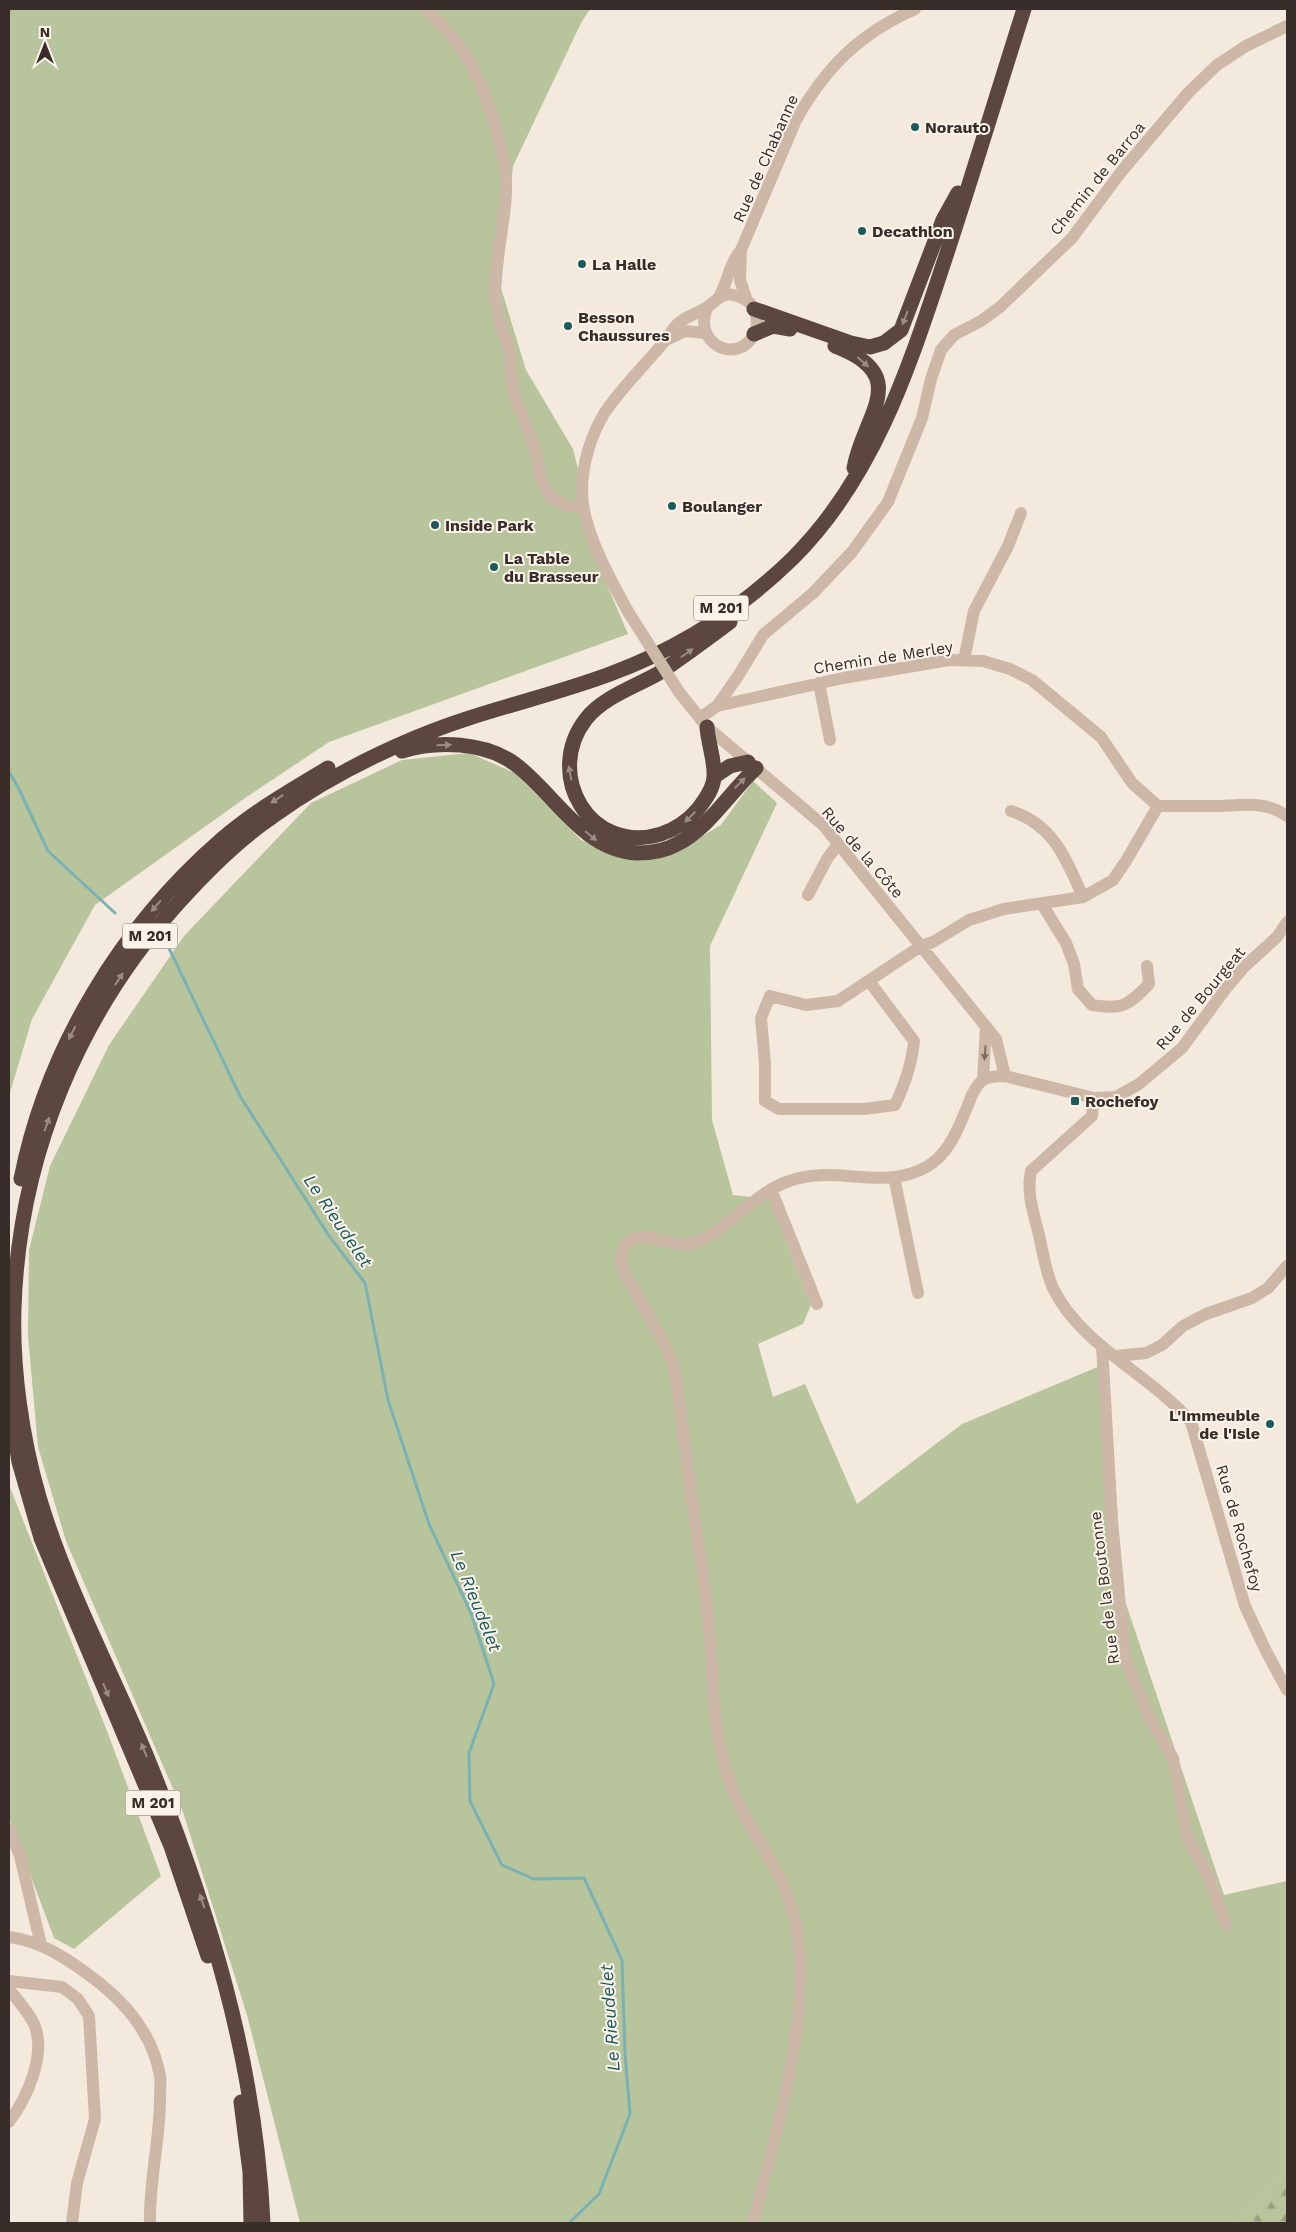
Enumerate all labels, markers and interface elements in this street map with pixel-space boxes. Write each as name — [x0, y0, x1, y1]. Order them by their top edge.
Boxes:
north arrow — [20, 20, 70, 70]
text: N — [40, 24, 50, 40]
street label: Rue de Chabanne — [729, 91, 802, 225]
place label: Norauto — [925, 118, 989, 137]
street label: Chemin de Barroa — [1046, 118, 1149, 239]
marker: Norauto — [909, 121, 921, 133]
place label: Decathlon — [872, 222, 953, 241]
marker: Decathlon — [856, 225, 868, 237]
place label: La Halle — [592, 255, 656, 274]
marker: La Halle — [576, 258, 588, 270]
place label: Besson Chaussures — [578, 308, 670, 345]
one-way arrow — [901, 311, 909, 326]
marker: Besson Chaussures — [562, 320, 574, 332]
one-way arrow — [856, 356, 869, 367]
place label: Boulanger — [682, 497, 762, 516]
marker: Boulanger — [666, 500, 678, 512]
place label: Inside Park — [445, 516, 534, 535]
marker: Inside Park — [429, 519, 441, 531]
place label: La Table du Brasseur — [504, 549, 599, 586]
marker: La Table du Brasseur — [488, 561, 500, 573]
road number: M 201 — [694, 596, 748, 620]
street label: Chemin de Merley — [812, 637, 955, 678]
one-way arrow — [681, 648, 694, 658]
one-way arrow — [436, 741, 452, 749]
one-way arrow — [566, 764, 574, 780]
one-way arrow — [734, 777, 746, 789]
one-way arrow — [270, 794, 283, 804]
street label: Rue de la Côte — [818, 803, 908, 902]
one-way arrow — [684, 811, 696, 823]
one-way arrow — [584, 831, 597, 842]
one-way arrow — [150, 900, 161, 913]
road number: M 201 — [122, 924, 178, 948]
street label: Rue de Bourgeat — [1152, 943, 1249, 1054]
one-way arrow — [114, 972, 123, 986]
one-way arrow — [68, 1026, 76, 1040]
one-way arrow — [980, 1046, 988, 1062]
place label: Rochefoy — [1085, 1092, 1159, 1111]
marker: Rochefoy — [1069, 1095, 1081, 1107]
one-way arrow — [43, 1116, 51, 1131]
water label: Le Rieudelet — [300, 1170, 378, 1272]
place label: L'Immeuble de l'Isle — [1169, 1406, 1260, 1443]
marker: L'Immeuble de l'Isle — [1264, 1418, 1276, 1430]
street label: Rue de Rochefoy — [1212, 1462, 1267, 1595]
street label: Rue de la Boutonne — [1086, 1510, 1123, 1666]
water label: Le Rieudelet — [447, 1547, 507, 1655]
one-way arrow — [102, 1683, 110, 1697]
one-way arrow — [139, 1743, 147, 1757]
road number: M 201 — [126, 1790, 180, 1816]
one-way arrow — [198, 1894, 205, 1909]
water label: Le Rieudelet — [595, 1963, 624, 2072]

